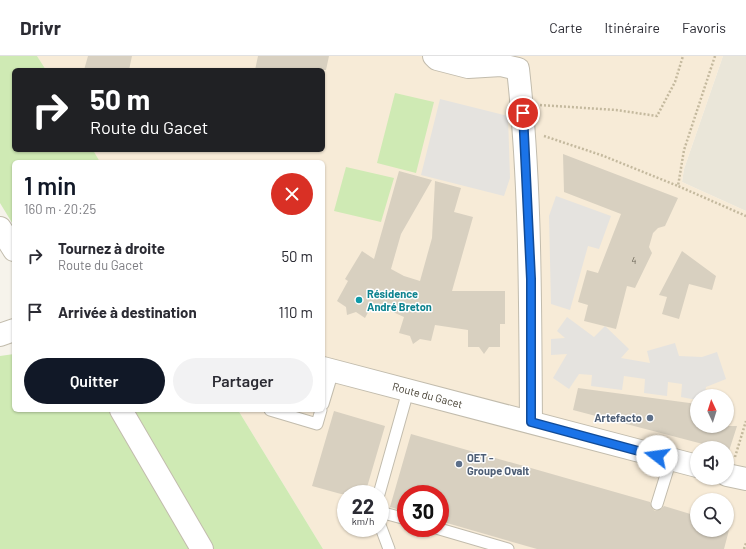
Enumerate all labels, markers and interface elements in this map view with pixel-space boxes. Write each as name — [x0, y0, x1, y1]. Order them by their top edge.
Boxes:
text: Drivr — [20, 16, 61, 39]
text: Carte — [549, 19, 582, 36]
text: Itinéraire — [604, 19, 660, 36]
text: Favoris — [682, 19, 726, 36]
text: 50 m — [90, 82, 150, 116]
icon: right — [24, 84, 76, 136]
pin — [506, 96, 540, 130]
icon: arrive — [512, 102, 534, 124]
text: Route du Gacet — [90, 116, 208, 138]
text: 1 min — [24, 171, 76, 200]
button: close — [271, 173, 313, 215]
text: 160 m · 20:25 — [24, 201, 96, 217]
text: Tournez à droite — [58, 239, 165, 257]
icon: right — [24, 245, 46, 267]
text: 50 m — [281, 247, 313, 265]
house number: 4 — [632, 255, 637, 266]
text: Route du Gacet — [58, 257, 144, 273]
place label: Résidence André Breton — [367, 287, 432, 313]
marker: Résidence André Breton — [354, 295, 364, 305]
icon: arrive — [24, 301, 46, 323]
text: Arrivée à destination — [58, 303, 197, 321]
text: 110 m — [279, 303, 313, 321]
button: Quitter — [24, 358, 165, 404]
button: Partager — [173, 358, 313, 404]
street label: Route du Gacet — [391, 379, 464, 410]
north arrow — [690, 389, 734, 433]
map controls — [690, 389, 734, 537]
place label: Artefacto — [594, 411, 642, 424]
marker: Artefacto — [645, 413, 655, 423]
position arrow — [636, 435, 678, 477]
button: sound — [690, 441, 734, 485]
place label: OET - Groupe Ovalt — [467, 451, 529, 477]
marker: OET - Groupe Ovalt — [454, 459, 464, 469]
speed limit sign: 30 — [397, 485, 449, 537]
button: search — [690, 493, 734, 537]
text: 22 — [352, 494, 374, 518]
text: km/h — [352, 515, 374, 527]

